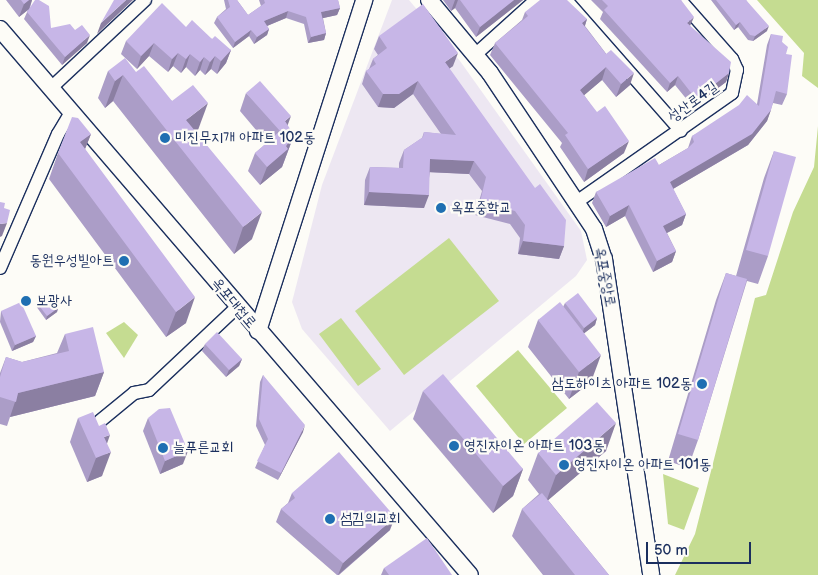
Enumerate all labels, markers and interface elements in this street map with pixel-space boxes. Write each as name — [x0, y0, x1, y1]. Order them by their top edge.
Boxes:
street label: 성산로4길 — [664, 78, 722, 126]
place label: 미진무지개 아파트 102동 — [175, 129, 315, 147]
marker: 미진무지개 아파트 102동 — [159, 132, 171, 144]
place label: 옥포중학교 — [451, 199, 511, 217]
marker: 옥포중학교 — [435, 202, 447, 214]
street label: 옥포중앙로 — [590, 246, 620, 308]
place label: 동원우성빌아트 — [30, 252, 114, 270]
marker: 동원우성빌아트 — [118, 255, 130, 267]
street label: 옥포대첩로 — [208, 274, 260, 332]
place label: 보광사 — [36, 292, 72, 310]
marker: 보광사 — [20, 295, 32, 307]
place label: 삼도하이츠 아파트 102동 — [552, 375, 692, 393]
marker: 삼도하이츠 아파트 102동 — [696, 378, 708, 390]
place label: 영진자이온 아파트 103동 — [464, 437, 605, 455]
place label: 늘푸른교회 — [173, 439, 233, 457]
marker: 영진자이온 아파트 103동 — [448, 440, 460, 452]
marker: 늘푸른교회 — [157, 442, 169, 454]
place label: 영진자이온 아파트 101동 — [574, 456, 711, 474]
marker: 영진자이온 아파트 101동 — [558, 459, 570, 471]
place label: 섬김의교회 — [340, 510, 400, 528]
marker: 섬김의교회 — [324, 513, 336, 525]
scale bar — [648, 532, 753, 564]
text: 50 m — [654, 541, 688, 560]

